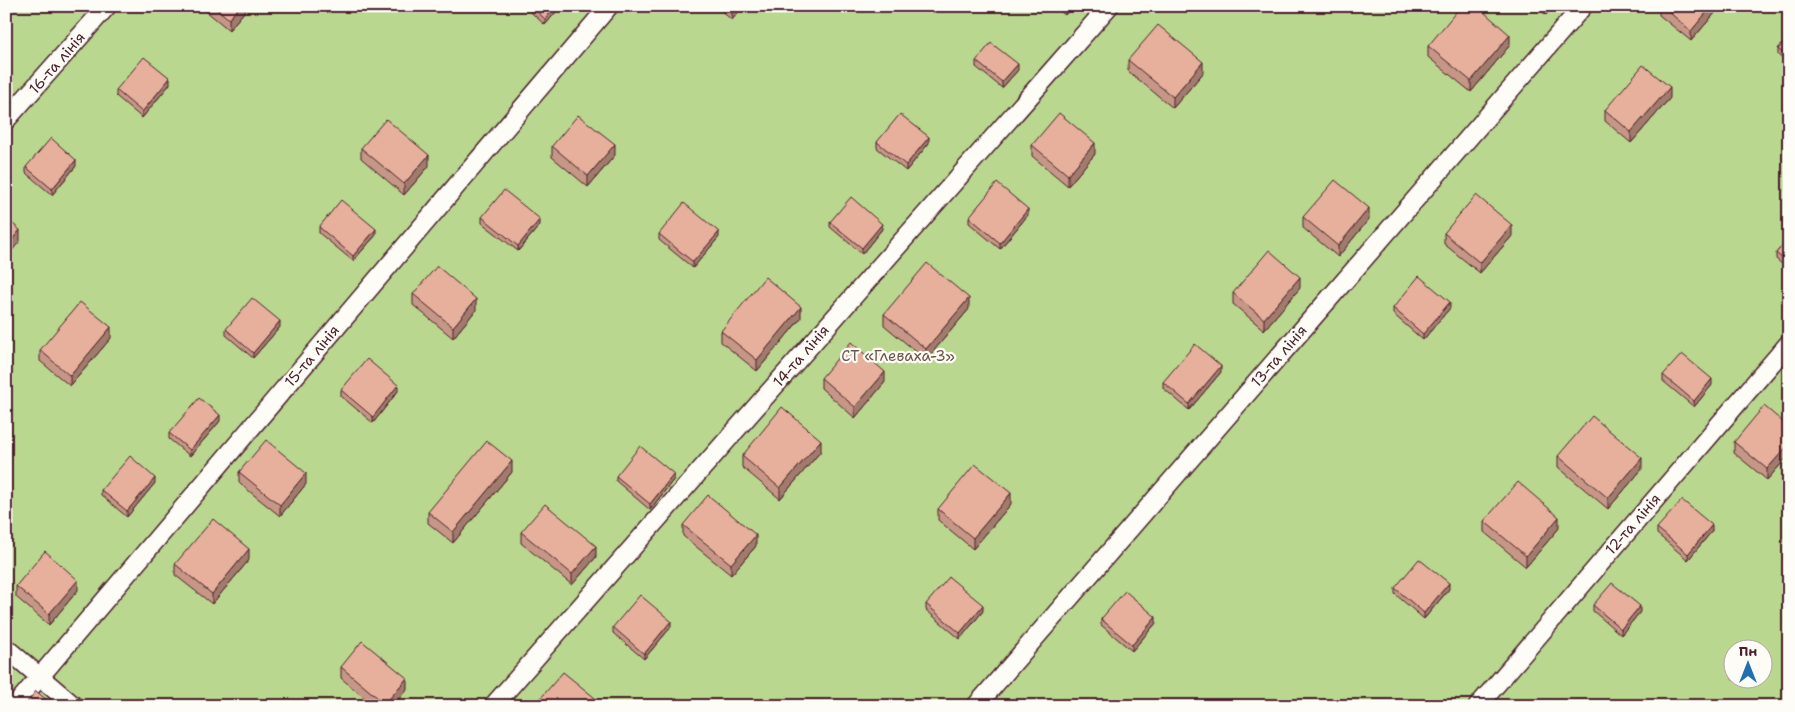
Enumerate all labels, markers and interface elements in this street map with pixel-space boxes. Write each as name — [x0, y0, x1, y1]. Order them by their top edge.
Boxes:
street label: 16-та лінія — [24, 28, 90, 98]
street label: 15-та лінія — [280, 321, 344, 391]
street label: 14-та лінія — [768, 321, 834, 391]
street label: 13-та лінія — [1247, 321, 1311, 391]
park label: СТ «Глеваха-3» — [841, 346, 955, 366]
street label: 12-та лінія — [1601, 489, 1665, 559]
north arrow — [1722, 640, 1772, 690]
text: Пн — [1739, 642, 1757, 660]

